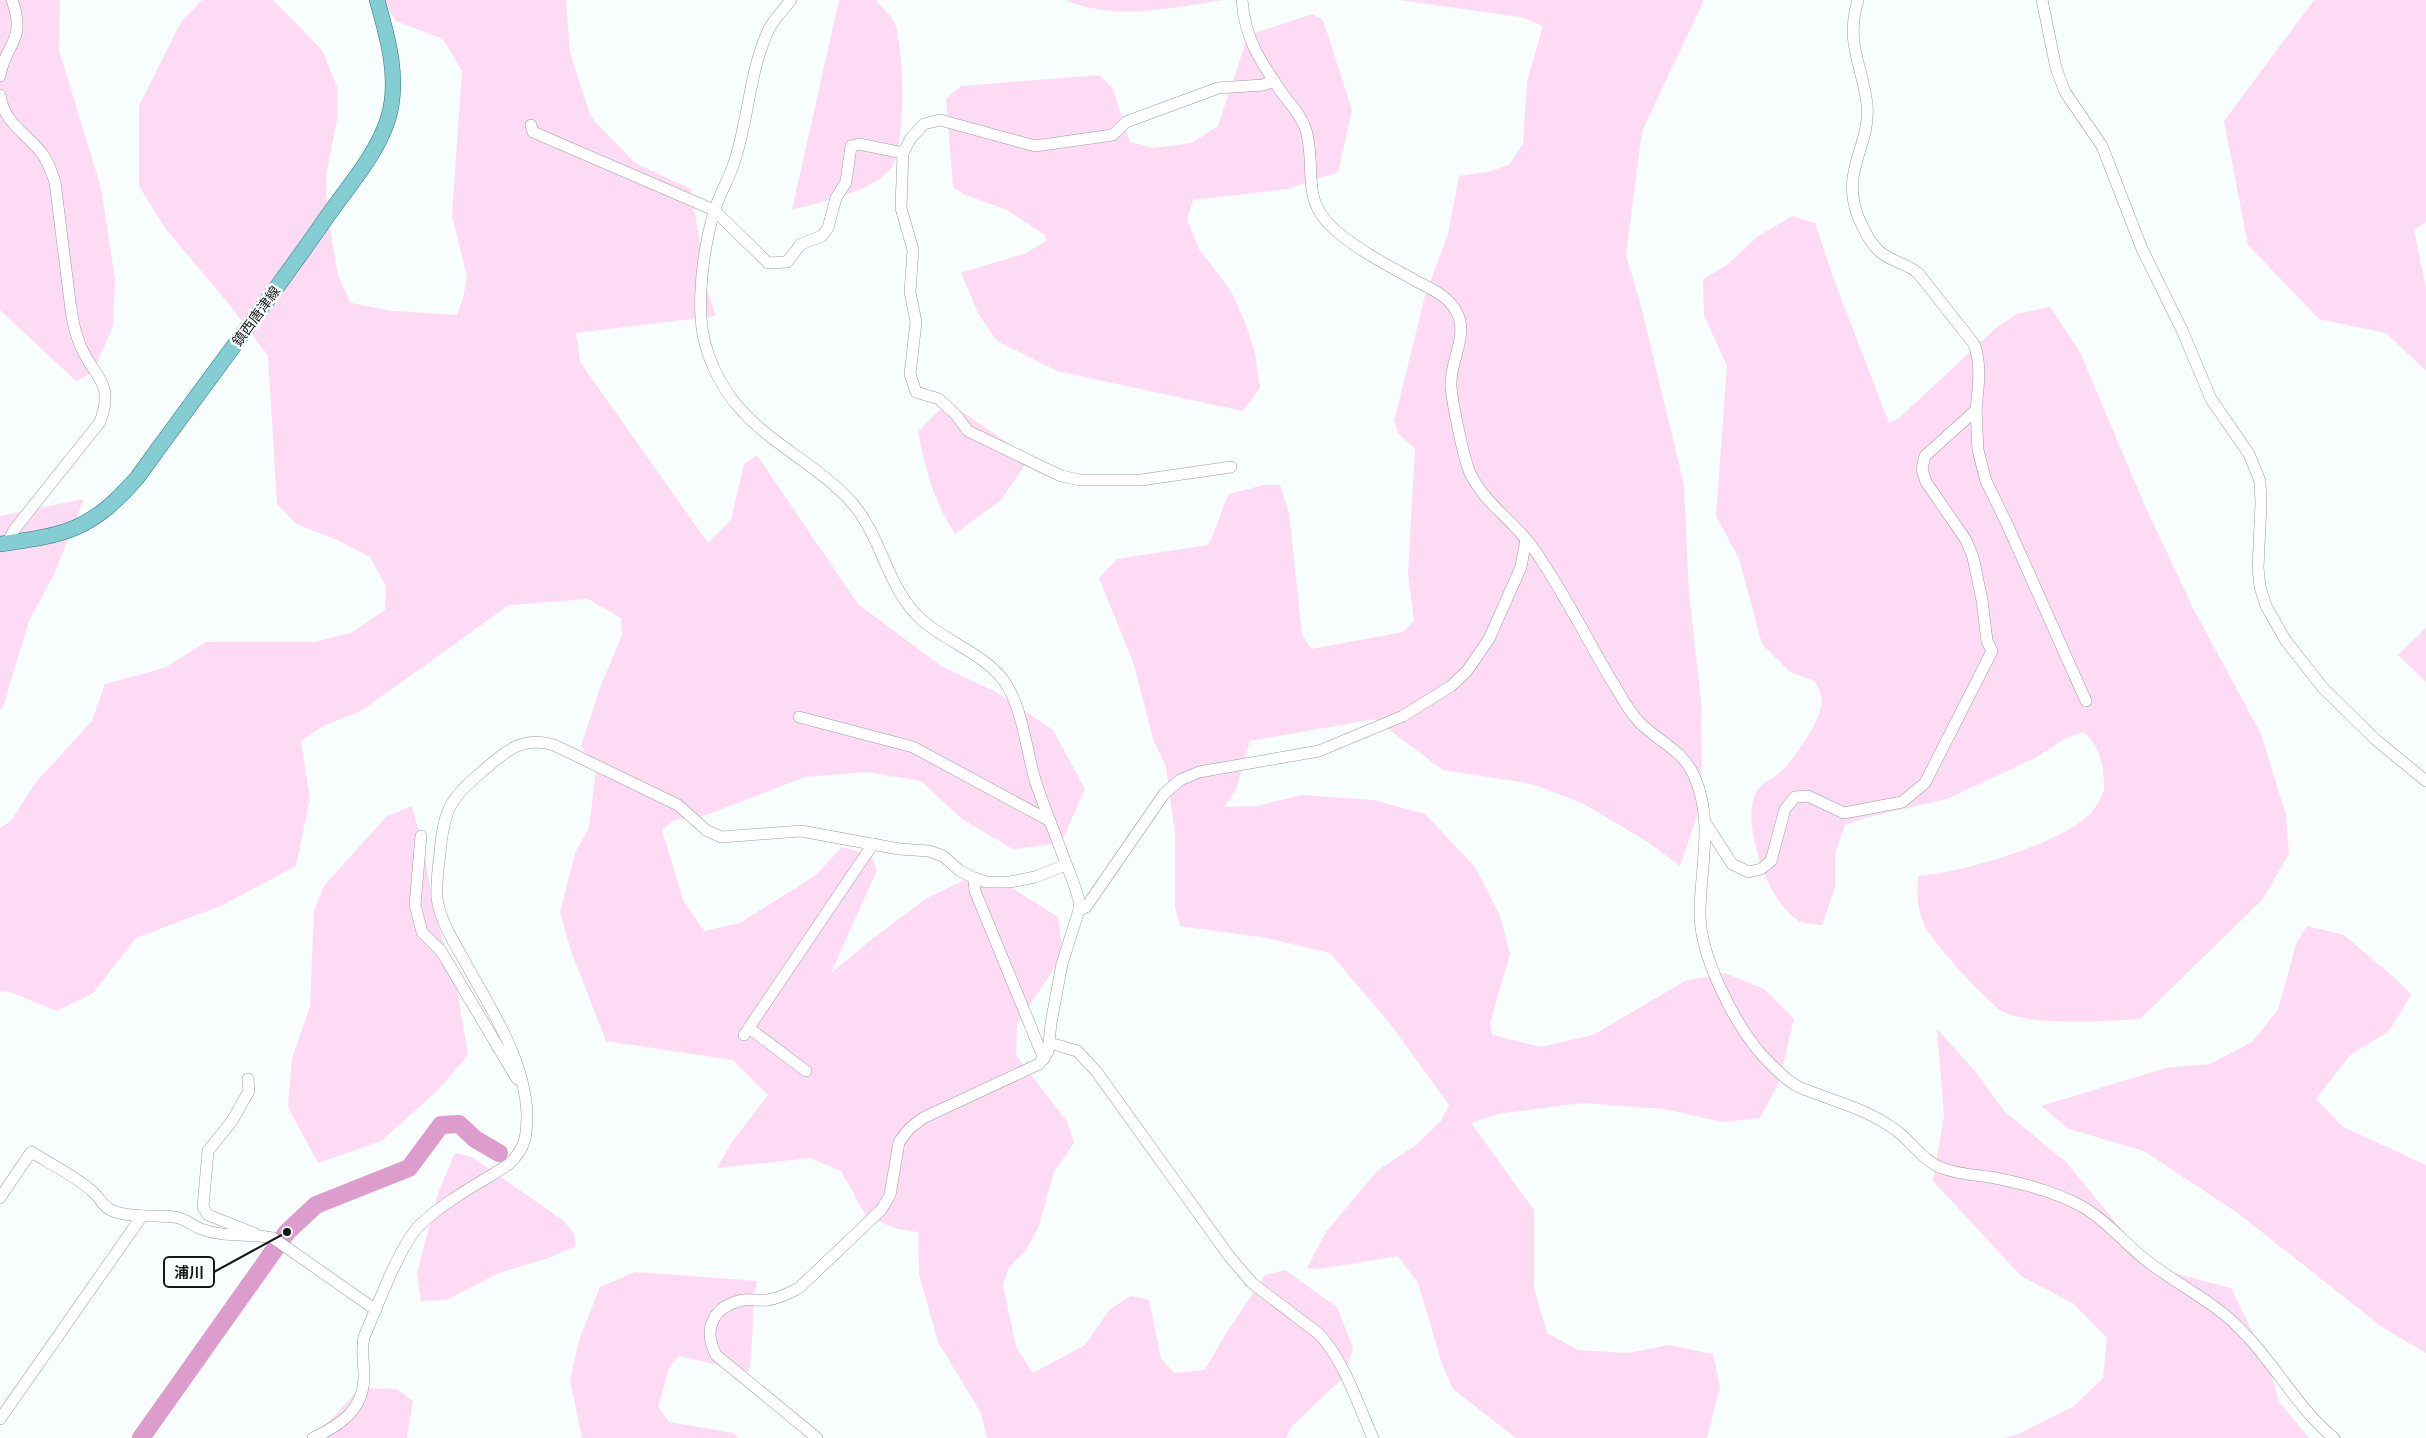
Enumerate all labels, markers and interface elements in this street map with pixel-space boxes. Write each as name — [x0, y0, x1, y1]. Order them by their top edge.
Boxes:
street label: 鎮西唐津線 — [228, 282, 284, 350]
callout: 浦川 — [164, 1257, 214, 1287]
text: 浦川 — [174, 1263, 204, 1282]

